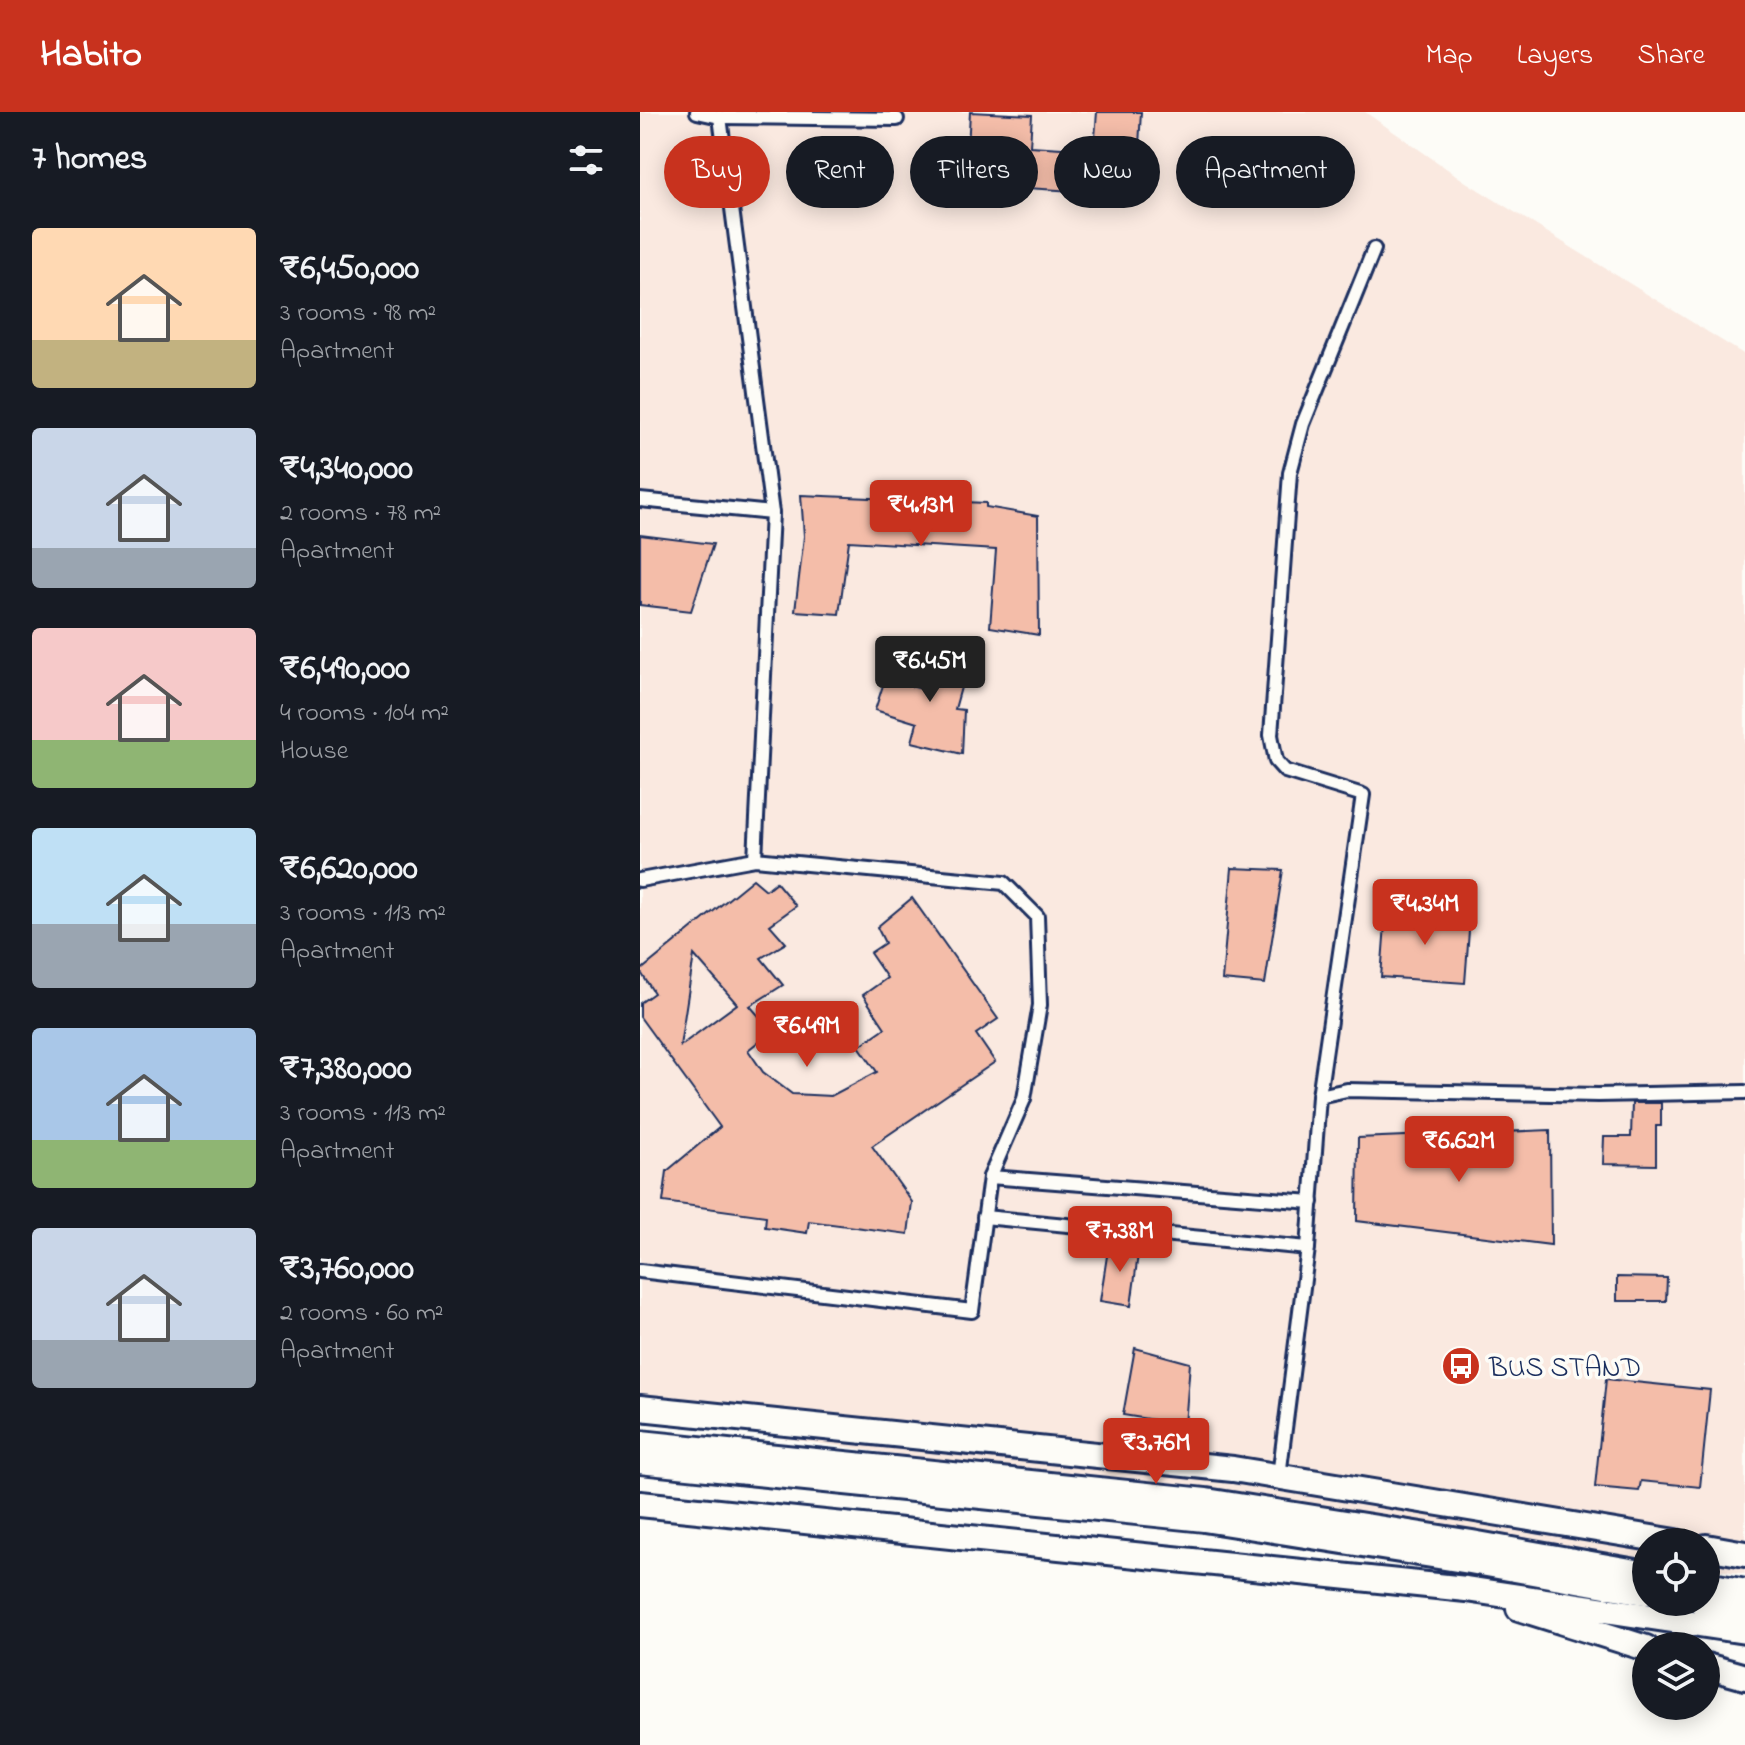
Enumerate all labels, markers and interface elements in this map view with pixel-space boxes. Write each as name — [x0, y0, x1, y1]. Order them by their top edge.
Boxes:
text: Habito — [40, 28, 142, 84]
text: Map — [1425, 36, 1473, 77]
text: Layers — [1517, 36, 1593, 77]
text: Share — [1637, 36, 1705, 77]
text: 7 homes — [32, 135, 147, 185]
chip: Buy — [664, 136, 770, 208]
chip: Rent — [786, 136, 894, 208]
chip: Filters — [910, 136, 1038, 208]
chip: New — [1054, 136, 1160, 208]
chip: Apartment — [1176, 136, 1355, 208]
icon: filters — [564, 138, 608, 182]
text: ₹6,450,000 — [280, 245, 419, 295]
icon: home — [96, 260, 192, 356]
text: 3 rooms · 98 m² — [280, 295, 436, 333]
text: Apartment — [280, 333, 394, 371]
text: ₹4,340,000 — [280, 445, 413, 495]
icon: home — [96, 460, 192, 556]
pin: ₹4.13M — [856, 480, 986, 548]
text: ₹4.13M — [888, 487, 954, 525]
text: 2 rooms · 78 m² — [280, 495, 441, 533]
text: Apartment — [280, 533, 394, 571]
pin: ₹6.45M — [865, 636, 995, 704]
text: ₹6.45M — [893, 643, 967, 681]
text: ₹6,490,000 — [280, 645, 410, 695]
icon: home — [96, 660, 192, 756]
text: 4 rooms · 104 m² — [280, 695, 449, 733]
text: House — [280, 733, 348, 771]
text: ₹6,620,000 — [280, 845, 418, 895]
icon: home — [96, 860, 192, 956]
pin: ₹4.34M — [1360, 879, 1490, 947]
text: ₹4.34M — [1391, 886, 1459, 924]
text: 3 rooms · 113 m² — [280, 895, 446, 933]
text: Apartment — [280, 933, 394, 971]
pin: ₹6.49M — [742, 1001, 872, 1069]
text: ₹6.49M — [774, 1008, 840, 1046]
text: ₹7,380,000 — [280, 1045, 412, 1095]
icon: home — [96, 1060, 192, 1156]
text: 3 rooms · 113 m² — [280, 1095, 446, 1133]
pin: ₹6.62M — [1394, 1116, 1524, 1184]
text: ₹6.62M — [1423, 1123, 1495, 1161]
text: Apartment — [280, 1133, 394, 1171]
pin: ₹7.38M — [1055, 1206, 1185, 1274]
text: ₹7.38M — [1086, 1213, 1154, 1251]
text: ₹3,760,000 — [280, 1245, 414, 1295]
icon: home — [96, 1260, 192, 1356]
text: 2 rooms · 60 m² — [280, 1295, 444, 1333]
text: Apartment — [280, 1333, 394, 1371]
bus stop icon: BUS STAND — [1440, 1345, 1482, 1387]
place label: BUS STAND — [1488, 1349, 1641, 1390]
pin: ₹3.76M — [1091, 1418, 1221, 1486]
text: ₹3.76M — [1121, 1425, 1191, 1463]
map controls — [1632, 1528, 1720, 1720]
button: locate — [1632, 1528, 1720, 1616]
button: layers — [1632, 1632, 1720, 1720]

